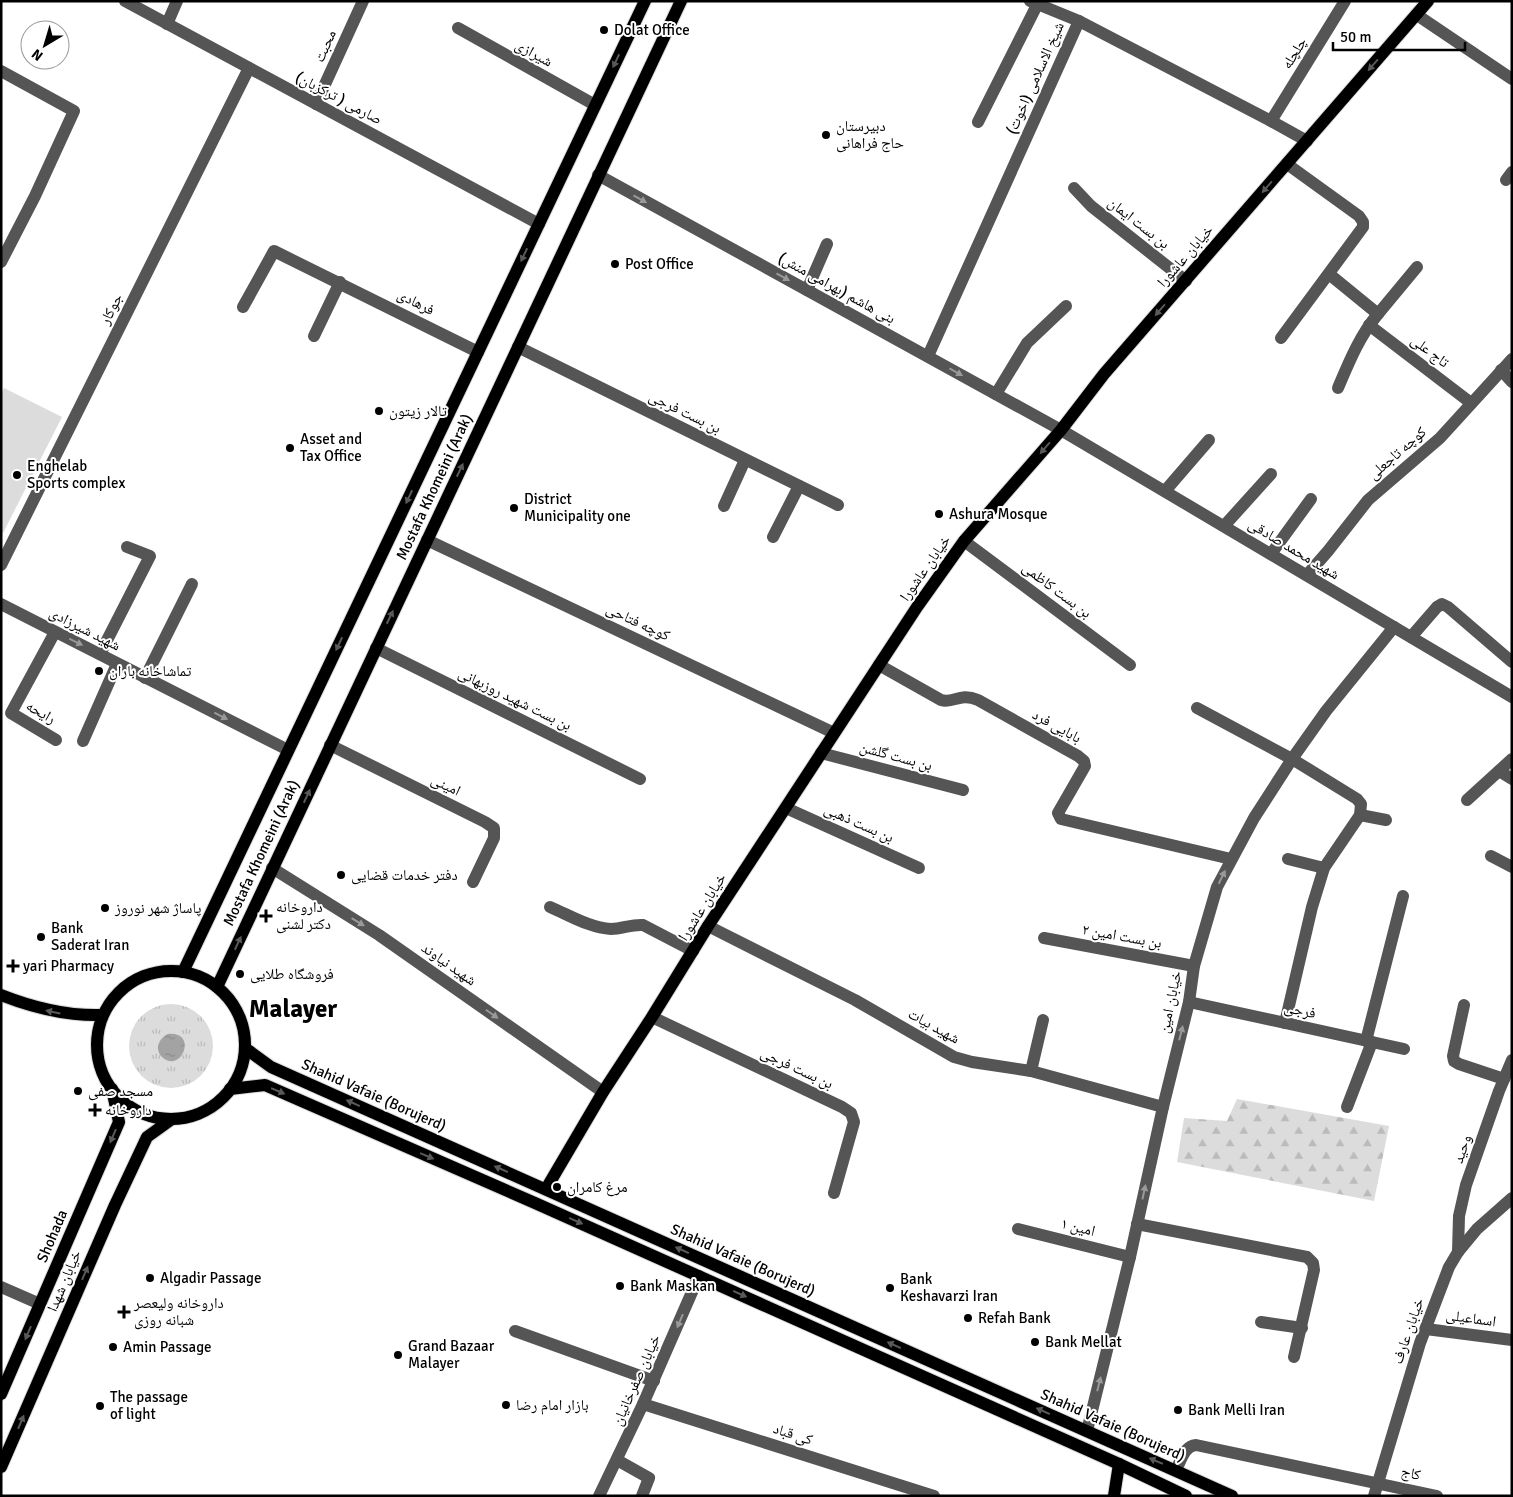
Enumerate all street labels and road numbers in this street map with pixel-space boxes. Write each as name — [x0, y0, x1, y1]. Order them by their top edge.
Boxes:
street label: شیخ الاسلامی (اخوت) — [1002, 19, 1069, 137]
street label: محبت — [310, 27, 340, 65]
street label: چلچله — [1277, 34, 1311, 72]
street label: شیرازی — [512, 35, 556, 71]
street label: صارمی ( ترکزبان) — [292, 68, 385, 129]
street label: بن بست ایمان — [1104, 193, 1173, 253]
street label: خیابان عاشورا — [1153, 221, 1218, 291]
street label: بنی هاشم (بهرامی منش) — [775, 248, 899, 328]
street label: فرهادی — [394, 285, 438, 320]
street label: جوکار — [95, 290, 127, 328]
street label: تاج علی — [1407, 331, 1453, 372]
street label: بن بست فرجی — [646, 387, 724, 438]
street label: Mostafa Khomeini (Arak) — [392, 411, 476, 563]
street label: کوچه تاجعلی — [1364, 423, 1431, 484]
street label: شهید محمد صادقی — [1245, 515, 1343, 584]
street label: خیابان عاشورا — [896, 531, 955, 605]
street label: بن بست کاظمی — [1018, 558, 1095, 623]
street label: کوچه فتاحی — [603, 599, 673, 645]
street label: شهید شیرزادی — [46, 603, 124, 656]
street label: بن بست شهید روزبهانی — [455, 664, 575, 735]
street label: رایحه — [23, 696, 59, 728]
street label: بابایی فرد — [1029, 705, 1085, 748]
street label: بن بست گلشن — [857, 738, 934, 775]
street label: امینی — [428, 770, 464, 801]
street label: Mostafa Khomeini (Arak) — [219, 777, 303, 929]
street label: بن بست ذهبی — [821, 800, 897, 847]
street label: خیابان عاشورا — [674, 869, 731, 945]
street label: بن بست امین ۲ — [1081, 920, 1163, 953]
street label: شهید نیاوند — [418, 939, 480, 990]
street label: خیابان امین — [1155, 969, 1186, 1035]
street label: فرجی — [1282, 998, 1318, 1023]
street label: شهید بیات — [905, 1004, 963, 1048]
street label: بن بست فرجی — [757, 1043, 836, 1094]
street label: Shahid Vafaie (Borujerd) — [299, 1055, 449, 1135]
street label: وحید — [1449, 1132, 1475, 1166]
street label: Shohada — [33, 1207, 71, 1265]
street label: امین ۱ — [1059, 1214, 1097, 1241]
street label: Shahid Vafaie (Borujerd) — [668, 1220, 818, 1300]
street label: خیابان شهدا — [43, 1247, 86, 1315]
street label: خیابان عارف — [1388, 1295, 1429, 1367]
street label: اسماعیلی — [1445, 1306, 1497, 1331]
street label: خیابان صفرخانیان — [608, 1331, 665, 1429]
street label: Shahid Vafaie (Borujerd) — [1038, 1385, 1188, 1465]
street label: کی قباد — [771, 1419, 815, 1450]
street label: کاج — [1399, 1462, 1423, 1485]

